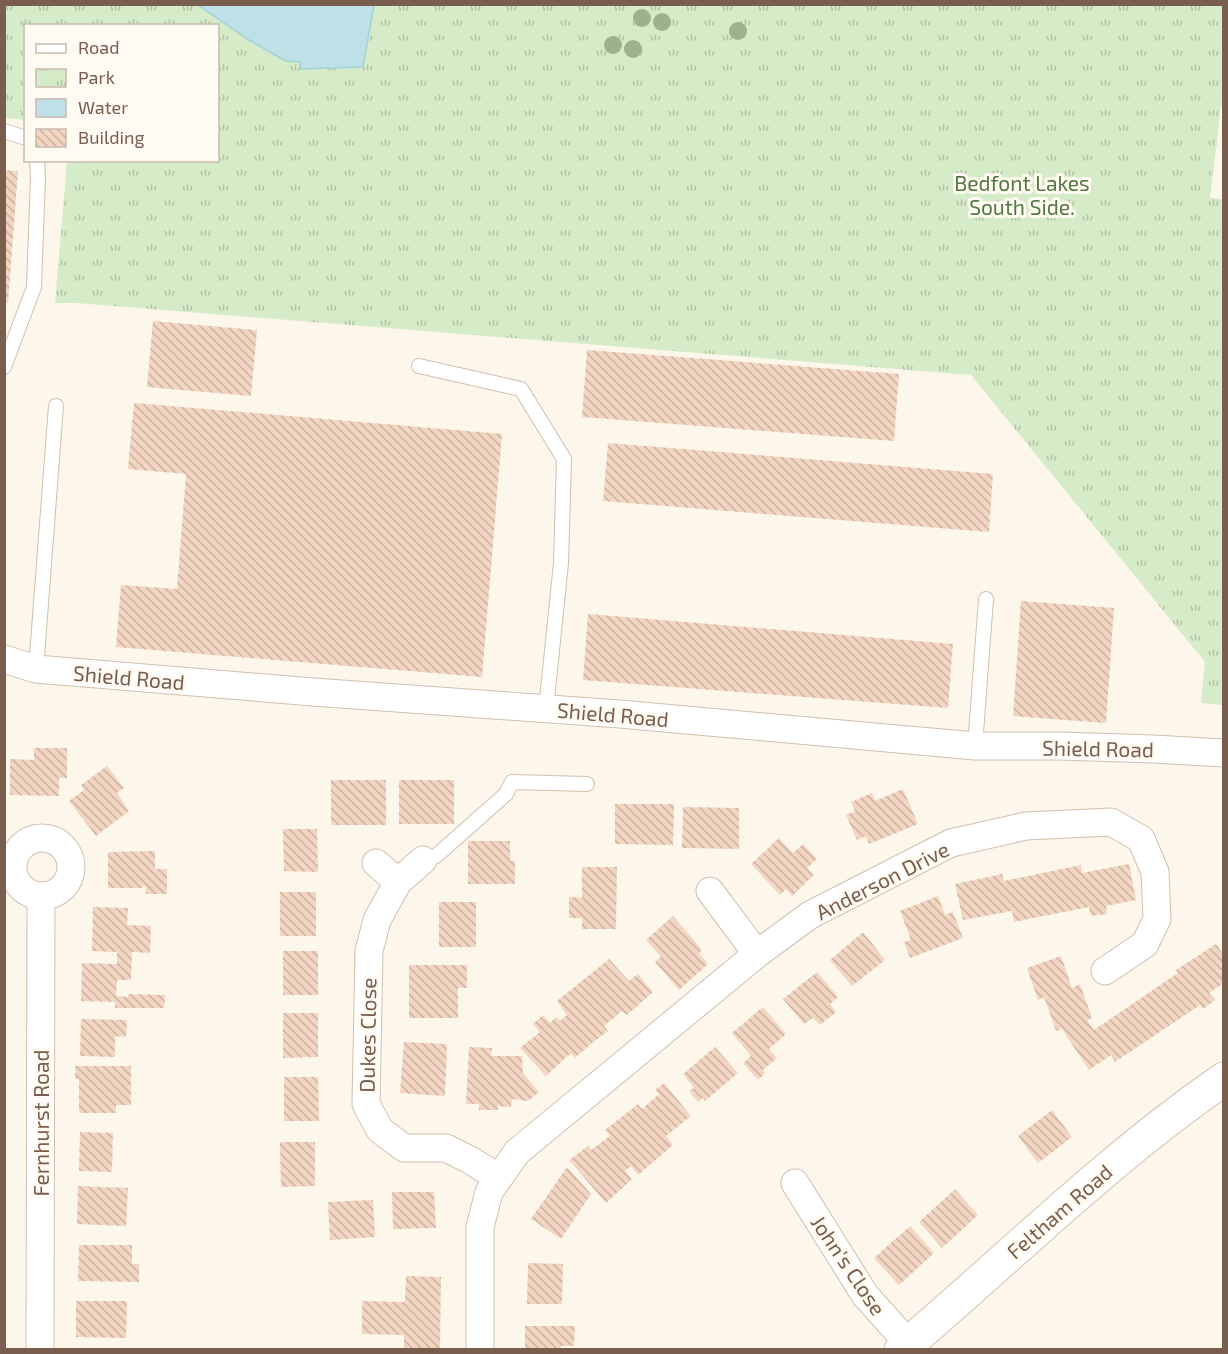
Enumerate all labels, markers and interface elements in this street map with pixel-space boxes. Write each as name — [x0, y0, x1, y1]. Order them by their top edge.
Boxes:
legend — [24, 24, 219, 162]
text: Road — [78, 36, 119, 58]
text: Park — [78, 66, 115, 88]
text: Water — [78, 96, 128, 118]
text: Building — [78, 126, 145, 148]
park label: Bedfont Lakes South Side. — [954, 170, 1090, 219]
street label: Shield Road — [72, 660, 186, 694]
street label: Shield Road — [556, 697, 670, 731]
street label: Shield Road — [1042, 735, 1154, 761]
street label: Anderson Drive — [811, 836, 953, 924]
street label: Dukes Close — [353, 977, 381, 1093]
street label: Fernhurst Road — [28, 1049, 53, 1197]
street label: Feltham Road — [1001, 1158, 1117, 1264]
street label: John's Close — [806, 1210, 892, 1320]

